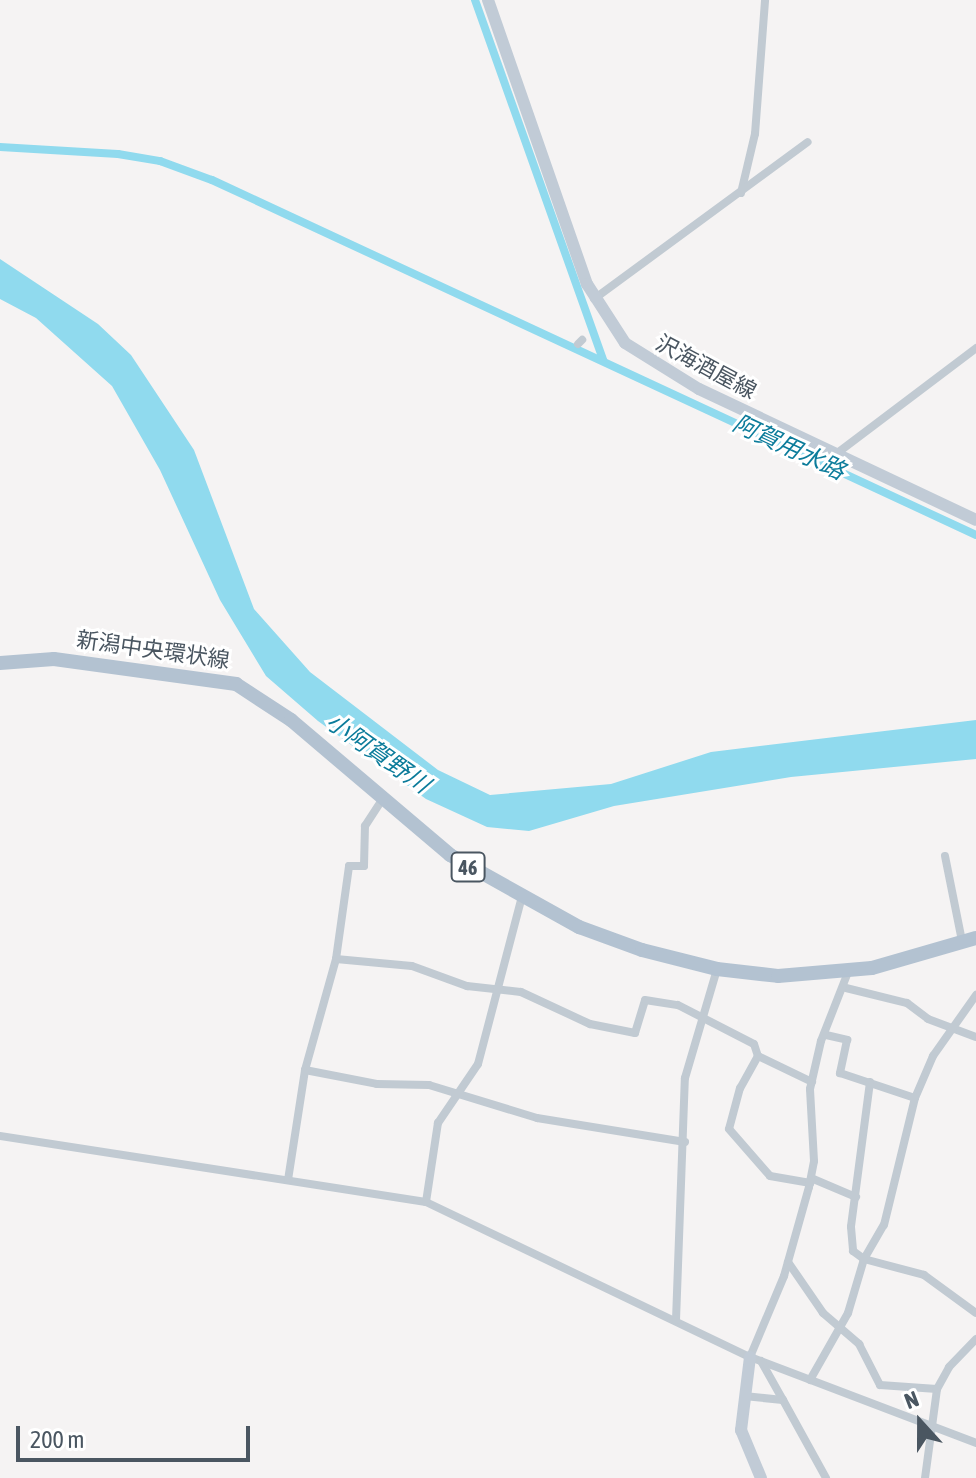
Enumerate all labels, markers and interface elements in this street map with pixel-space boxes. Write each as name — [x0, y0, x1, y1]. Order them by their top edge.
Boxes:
street label: 沢海酒屋線 — [651, 330, 761, 404]
water label: 阿賀用水路 — [729, 409, 849, 485]
street label: 新潟中央環状線 — [75, 626, 231, 674]
water label: 小阿賀野川 — [321, 707, 435, 799]
road number: 46 — [450, 851, 486, 883]
north arrow — [880, 1382, 960, 1462]
text: N — [901, 1385, 922, 1414]
scale bar — [20, 1410, 254, 1460]
text: 200 m — [30, 1426, 84, 1453]

